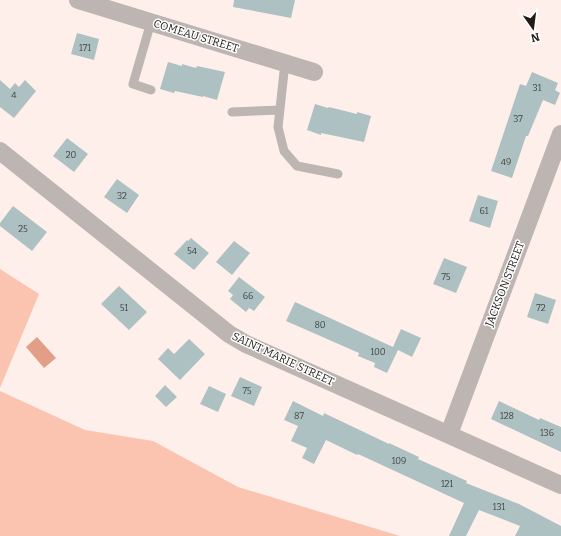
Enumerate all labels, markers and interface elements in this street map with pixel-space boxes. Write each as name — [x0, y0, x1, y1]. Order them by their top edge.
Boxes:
north arrow — [513, 8, 553, 48]
street label: COMEAU STREET — [152, 17, 241, 55]
text: N — [529, 30, 541, 45]
house number: 171 — [79, 43, 91, 53]
house number: 31 — [533, 83, 542, 93]
house number: 4 — [11, 90, 17, 100]
house number: 37 — [513, 114, 523, 124]
house number: 20 — [66, 150, 77, 160]
house number: 49 — [501, 157, 511, 167]
house number: 32 — [117, 191, 127, 201]
house number: 61 — [480, 206, 489, 216]
house number: 25 — [18, 224, 28, 234]
street label: JACKSON STREET — [482, 239, 527, 329]
house number: 54 — [187, 246, 198, 256]
house number: 75 — [441, 272, 451, 282]
house number: 66 — [243, 291, 253, 301]
house number: 51 — [120, 303, 129, 313]
house number: 72 — [536, 303, 546, 313]
house number: 80 — [314, 320, 326, 330]
street label: SAINT MARIE STREET — [230, 330, 337, 389]
house number: 100 — [370, 347, 386, 357]
house number: 75 — [242, 386, 252, 396]
house number: 87 — [294, 411, 304, 421]
house number: 128 — [500, 411, 514, 421]
house number: 136 — [540, 428, 554, 438]
house number: 109 — [392, 456, 406, 466]
house number: 121 — [441, 479, 453, 489]
house number: 131 — [493, 502, 506, 512]

